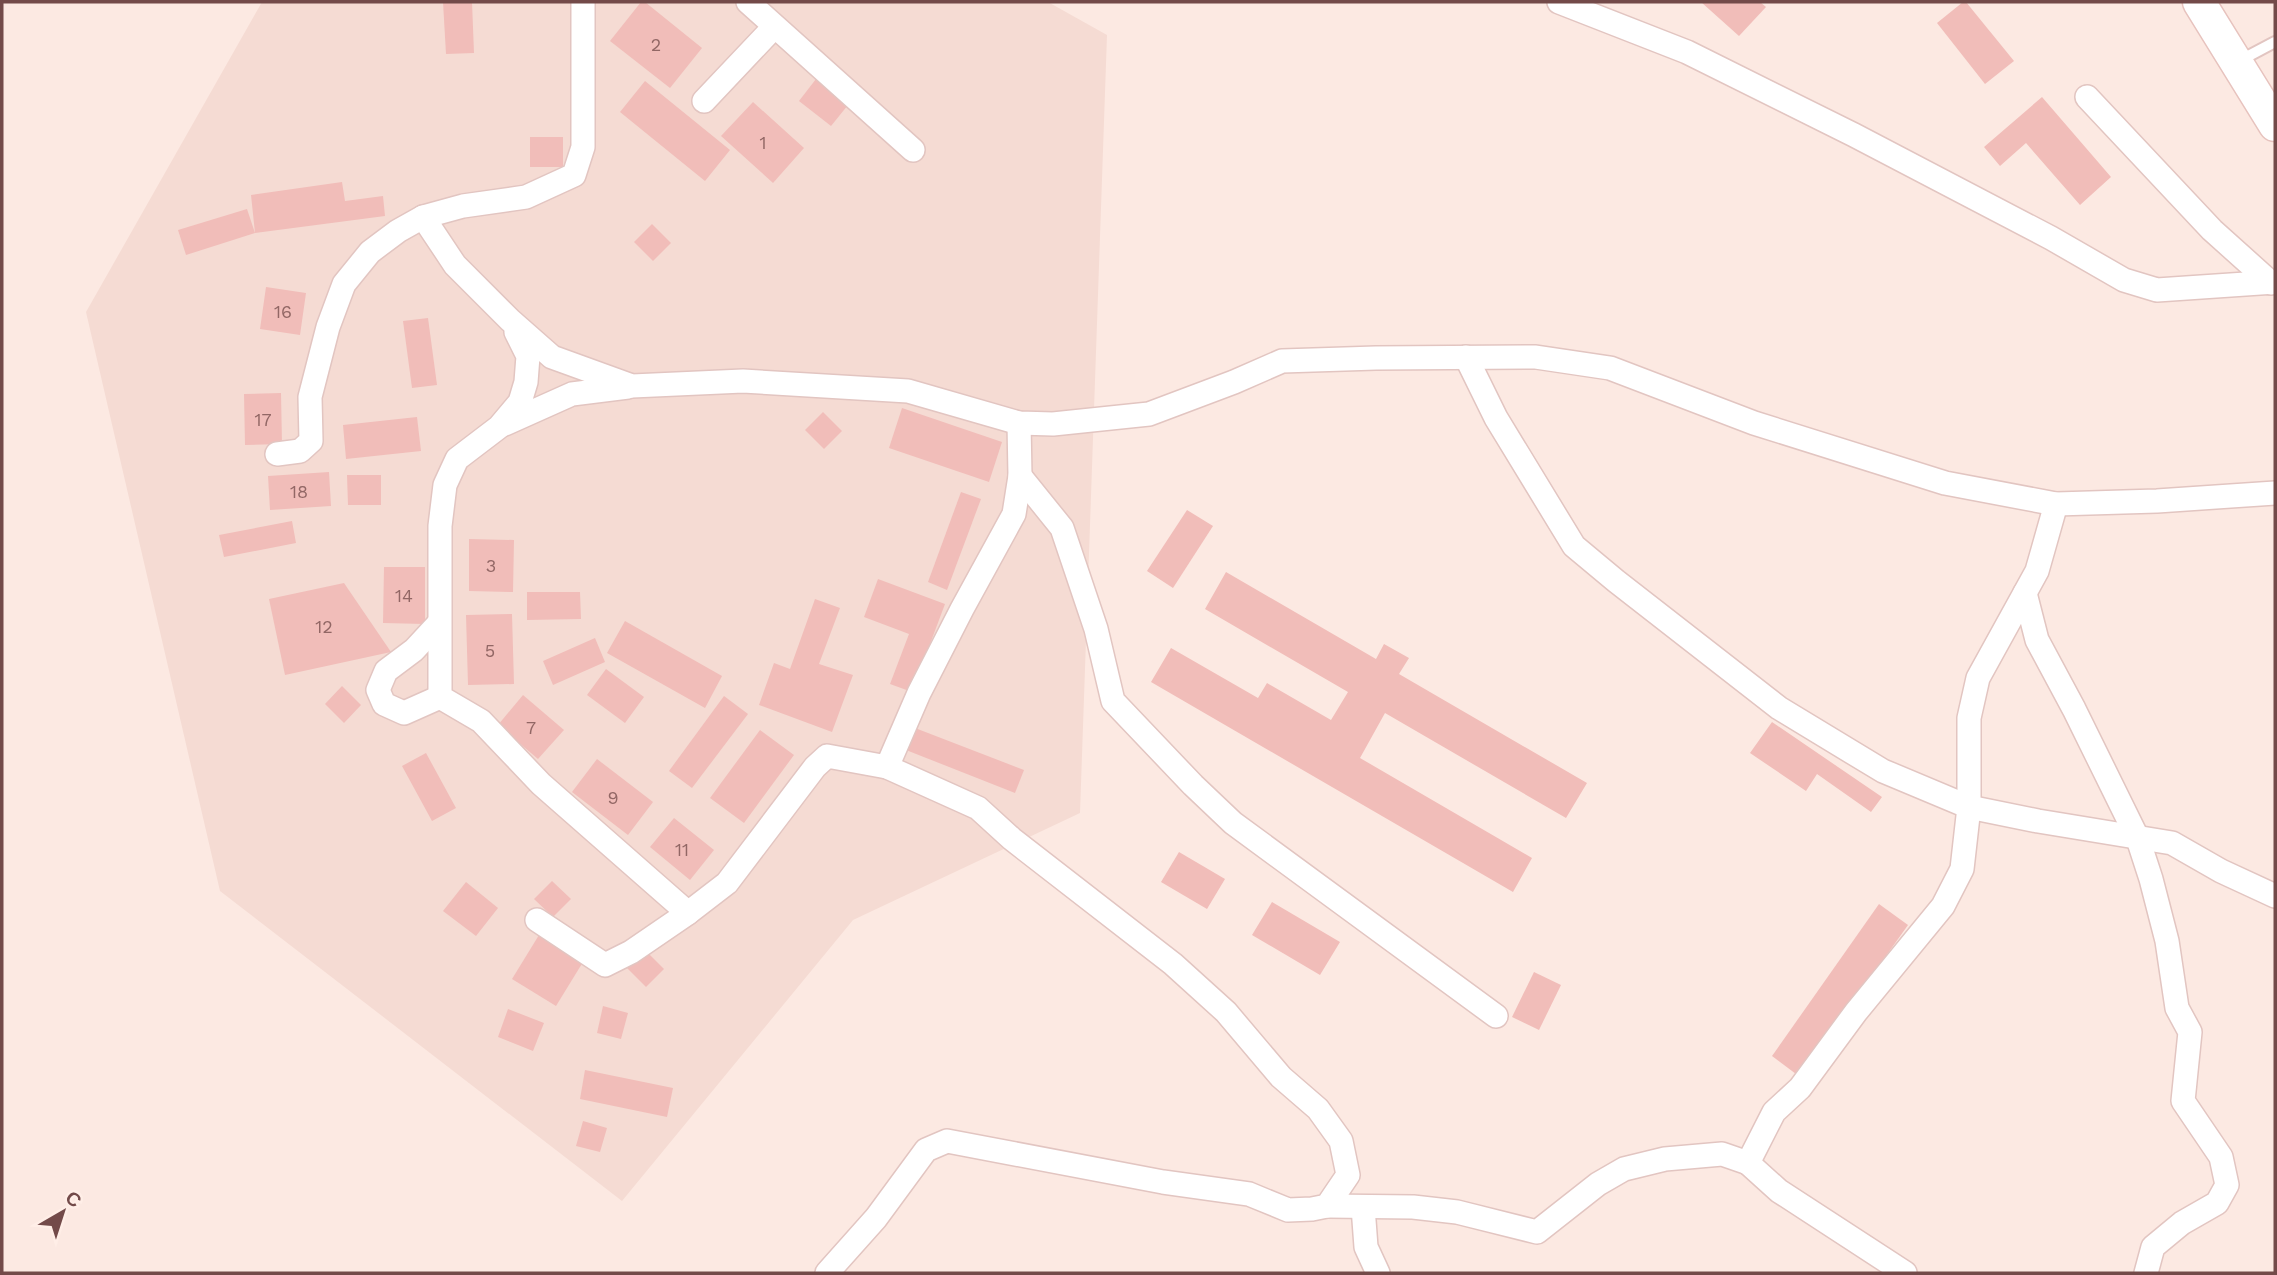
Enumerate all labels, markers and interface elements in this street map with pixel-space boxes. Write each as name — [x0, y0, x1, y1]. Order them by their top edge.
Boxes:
house number: 2 — [651, 34, 661, 55]
house number: 1 — [759, 132, 767, 153]
house number: 16 — [274, 301, 292, 322]
house number: 17 — [254, 409, 272, 430]
house number: 18 — [290, 481, 308, 502]
house number: 3 — [486, 555, 496, 576]
house number: 14 — [395, 585, 413, 606]
house number: 12 — [315, 616, 333, 637]
house number: 5 — [485, 640, 495, 661]
house number: 7 — [526, 717, 536, 738]
house number: 9 — [607, 787, 619, 808]
house number: 11 — [675, 839, 689, 860]
north arrow — [28, 1177, 98, 1247]
text: С — [61, 1186, 86, 1213]

